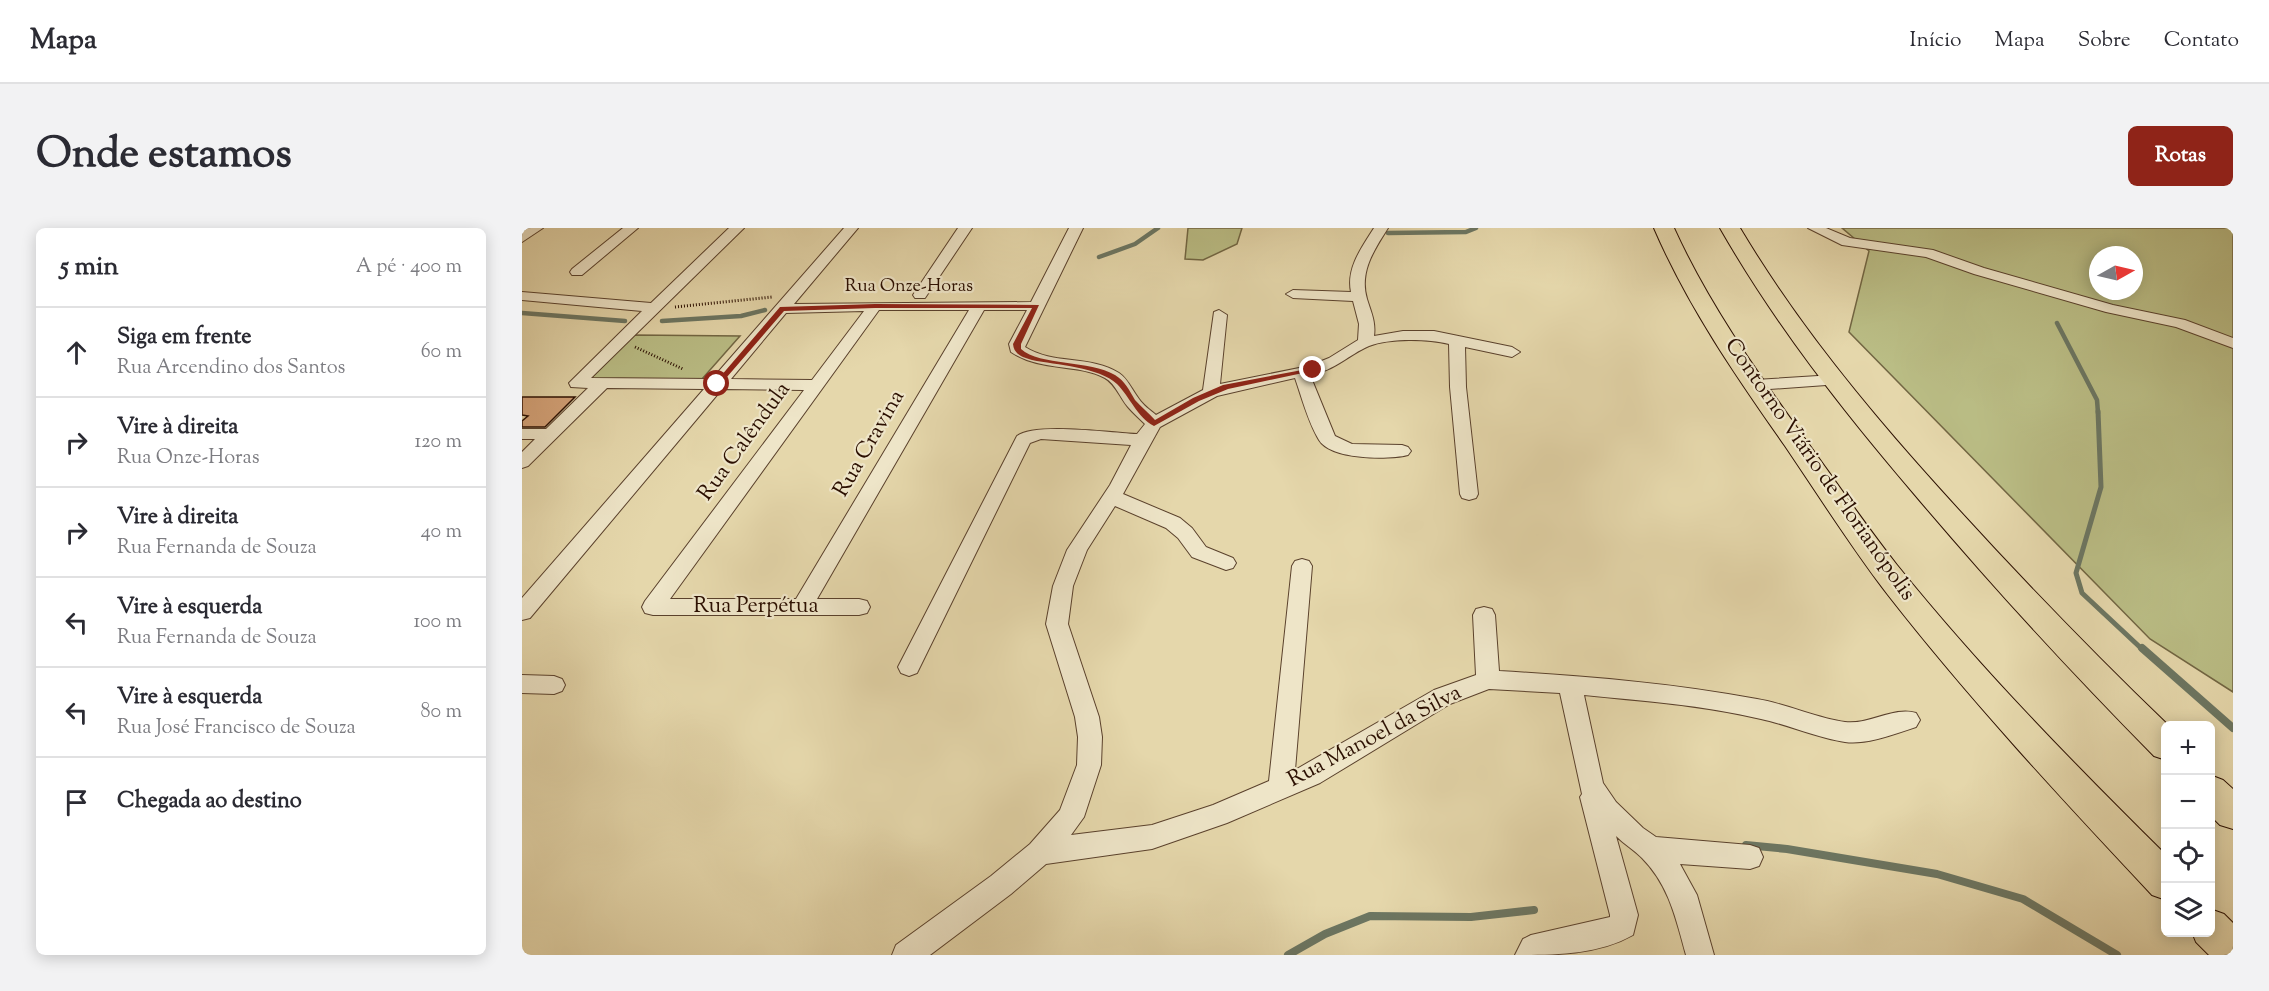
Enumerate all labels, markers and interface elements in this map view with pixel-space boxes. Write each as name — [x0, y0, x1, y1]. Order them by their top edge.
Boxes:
text: Mapa — [30, 21, 97, 61]
text: Início — [1910, 26, 1962, 56]
text: Mapa — [1995, 26, 2045, 56]
text: Sobre — [2078, 26, 2131, 56]
text: Contato — [2164, 26, 2239, 56]
text: Onde estamos — [36, 126, 292, 186]
button: Rotas — [2128, 126, 2233, 186]
north arrow — [2089, 246, 2143, 300]
text: 5 min — [60, 249, 119, 286]
text: A pé · 400 m — [356, 253, 462, 282]
street label: Rua Onze-Horas — [845, 274, 973, 300]
text: Siga em frente — [117, 322, 252, 354]
street label: Contorno Viário de Florianópolis — [1716, 332, 1922, 608]
icon: ahead — [60, 336, 93, 369]
text: 60 m — [421, 338, 462, 367]
text: Rua Arcendino dos Santos — [117, 354, 345, 383]
route end — [1299, 356, 1325, 382]
route start — [703, 370, 729, 396]
street label: Rua Calêndula — [691, 376, 799, 508]
street label: Rua Cravina — [826, 384, 914, 504]
text: Vire à direita — [117, 412, 239, 444]
icon: right — [60, 426, 93, 459]
text: 120 m — [414, 428, 462, 457]
text: Rua Onze-Horas — [117, 444, 260, 473]
text: Vire à direita — [117, 502, 239, 534]
icon: right — [60, 516, 93, 549]
text: 40 m — [421, 518, 462, 547]
text: Rua Fernanda de Souza — [117, 534, 317, 563]
street label: Rua Perpétua — [693, 591, 819, 623]
text: Vire à esquerda — [117, 592, 262, 624]
icon: left — [60, 606, 93, 639]
text: 100 m — [413, 608, 462, 637]
text: Rua Fernanda de Souza — [117, 624, 317, 653]
street label: Rua Manoel da Silva — [1282, 678, 1468, 796]
text: Vire à esquerda — [117, 682, 262, 714]
icon: left — [60, 696, 93, 729]
text: 80 m — [421, 698, 462, 727]
text: Rua José Francisco de Souza — [117, 714, 356, 743]
map controls — [2161, 721, 2215, 937]
button: + — [2161, 721, 2215, 775]
button: − — [2161, 775, 2215, 829]
icon: arrive — [60, 786, 93, 819]
text: Chegada ao destino — [117, 786, 302, 818]
button: locate — [2161, 829, 2215, 883]
button: layers — [2161, 883, 2215, 937]

